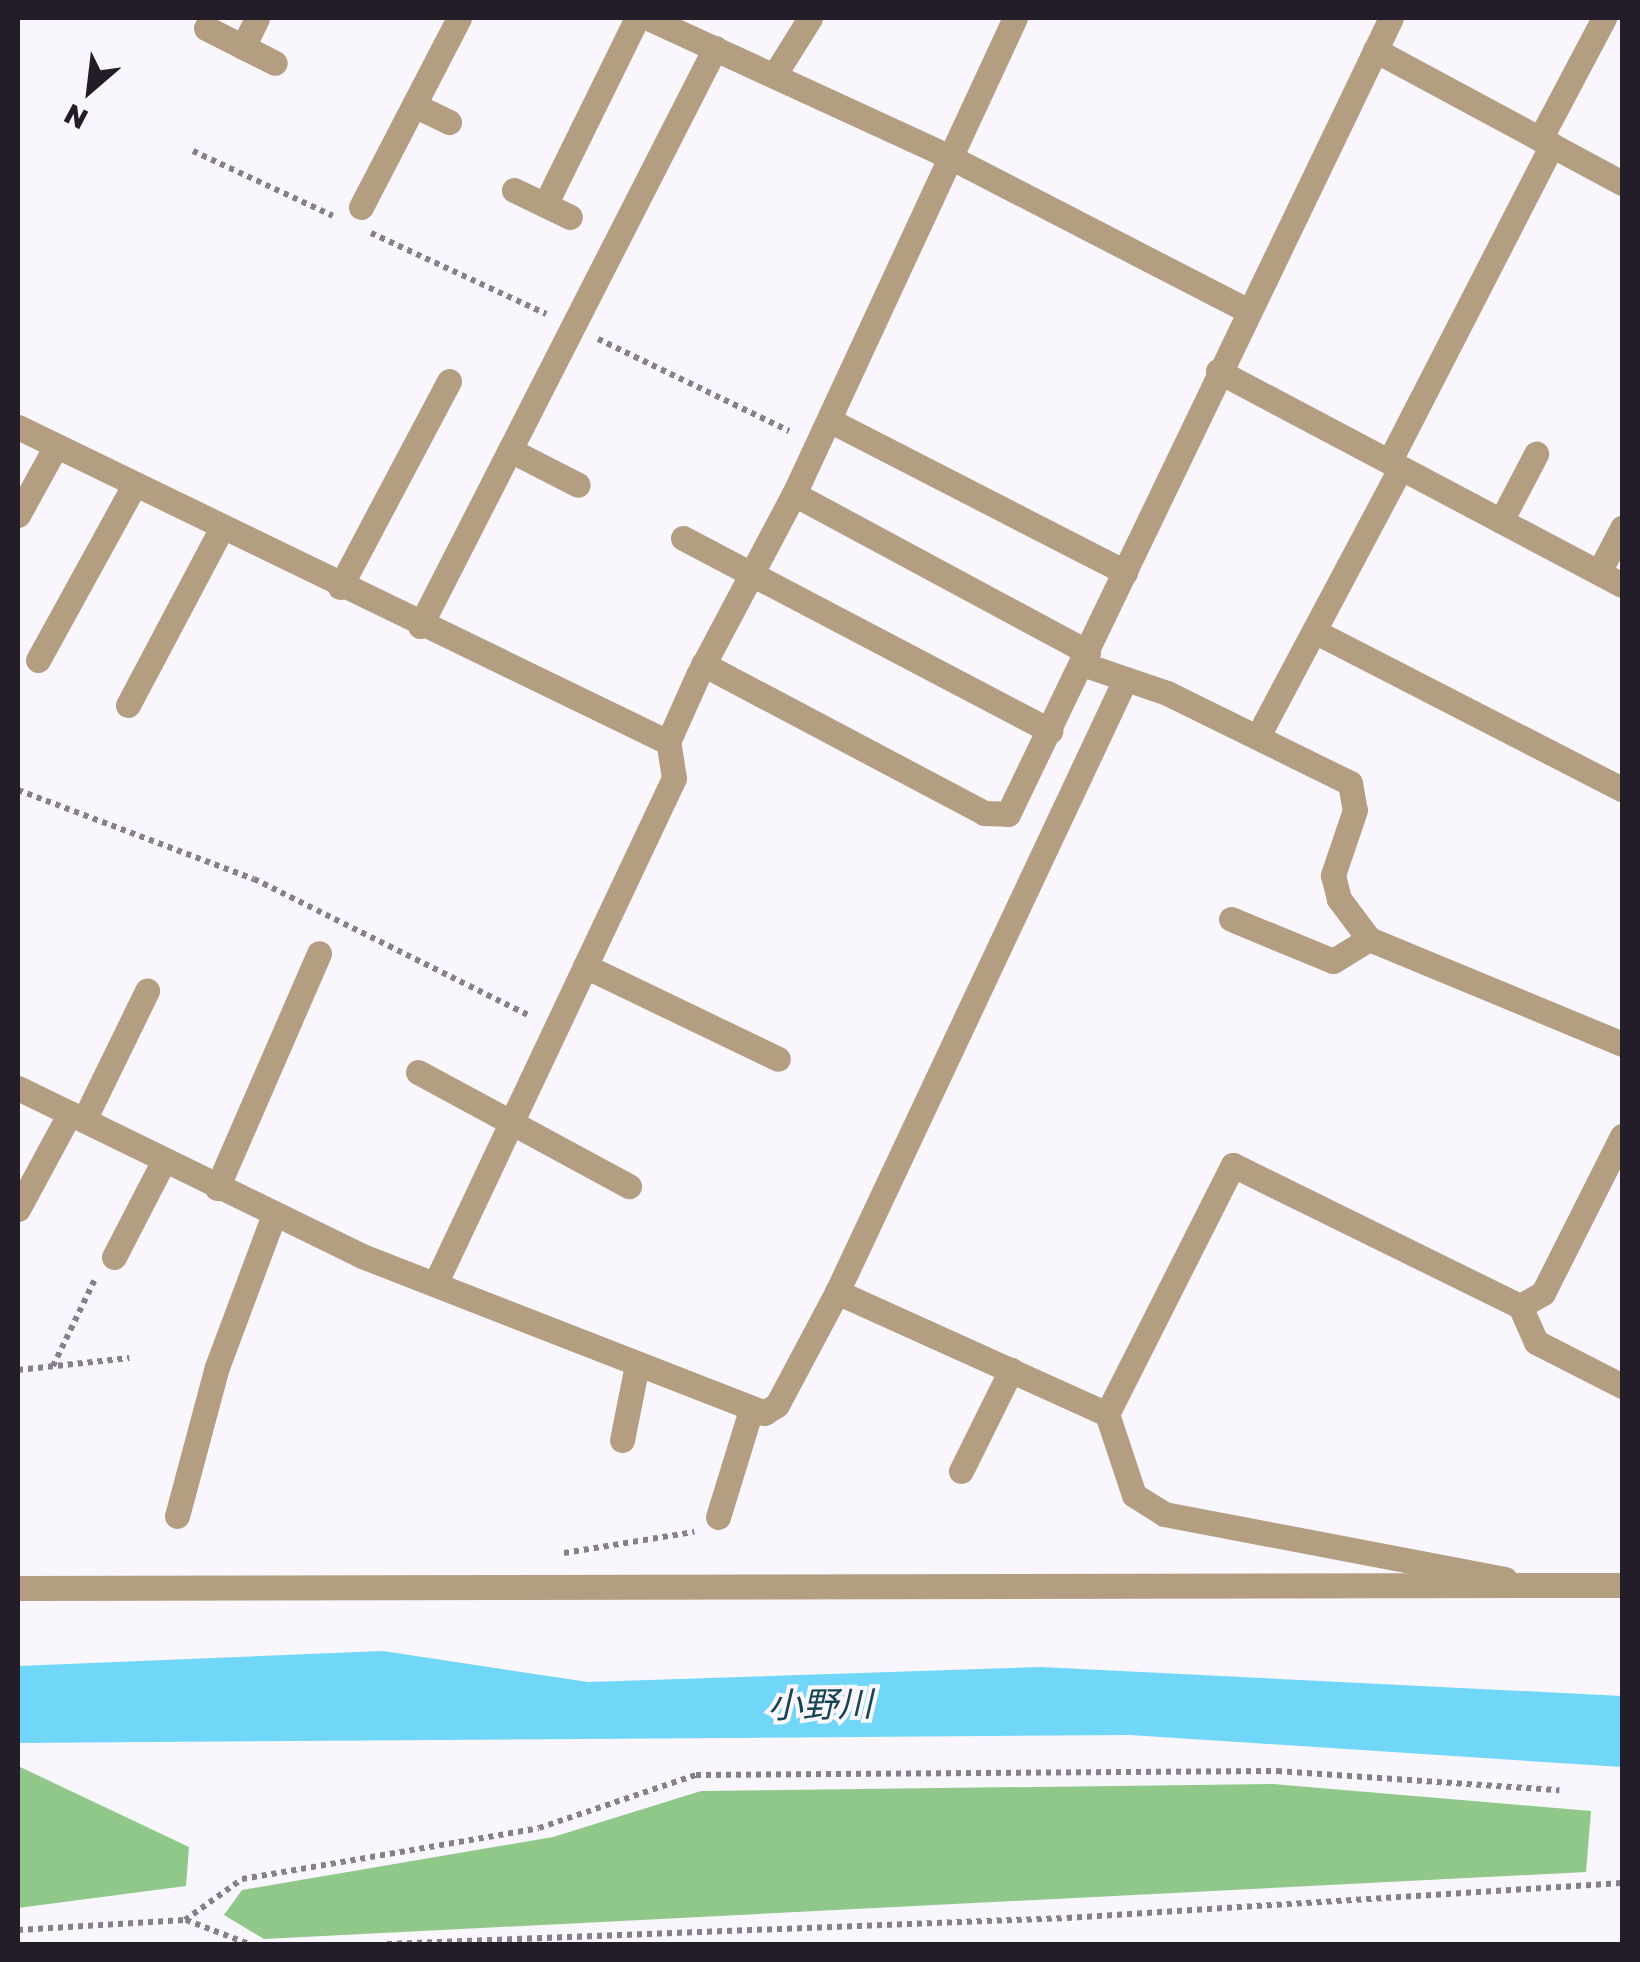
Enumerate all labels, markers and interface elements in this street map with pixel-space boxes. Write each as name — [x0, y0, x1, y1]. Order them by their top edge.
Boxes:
north arrow — [40, 40, 140, 140]
text: N — [59, 97, 93, 136]
water label: 小野川 — [767, 1682, 873, 1726]

